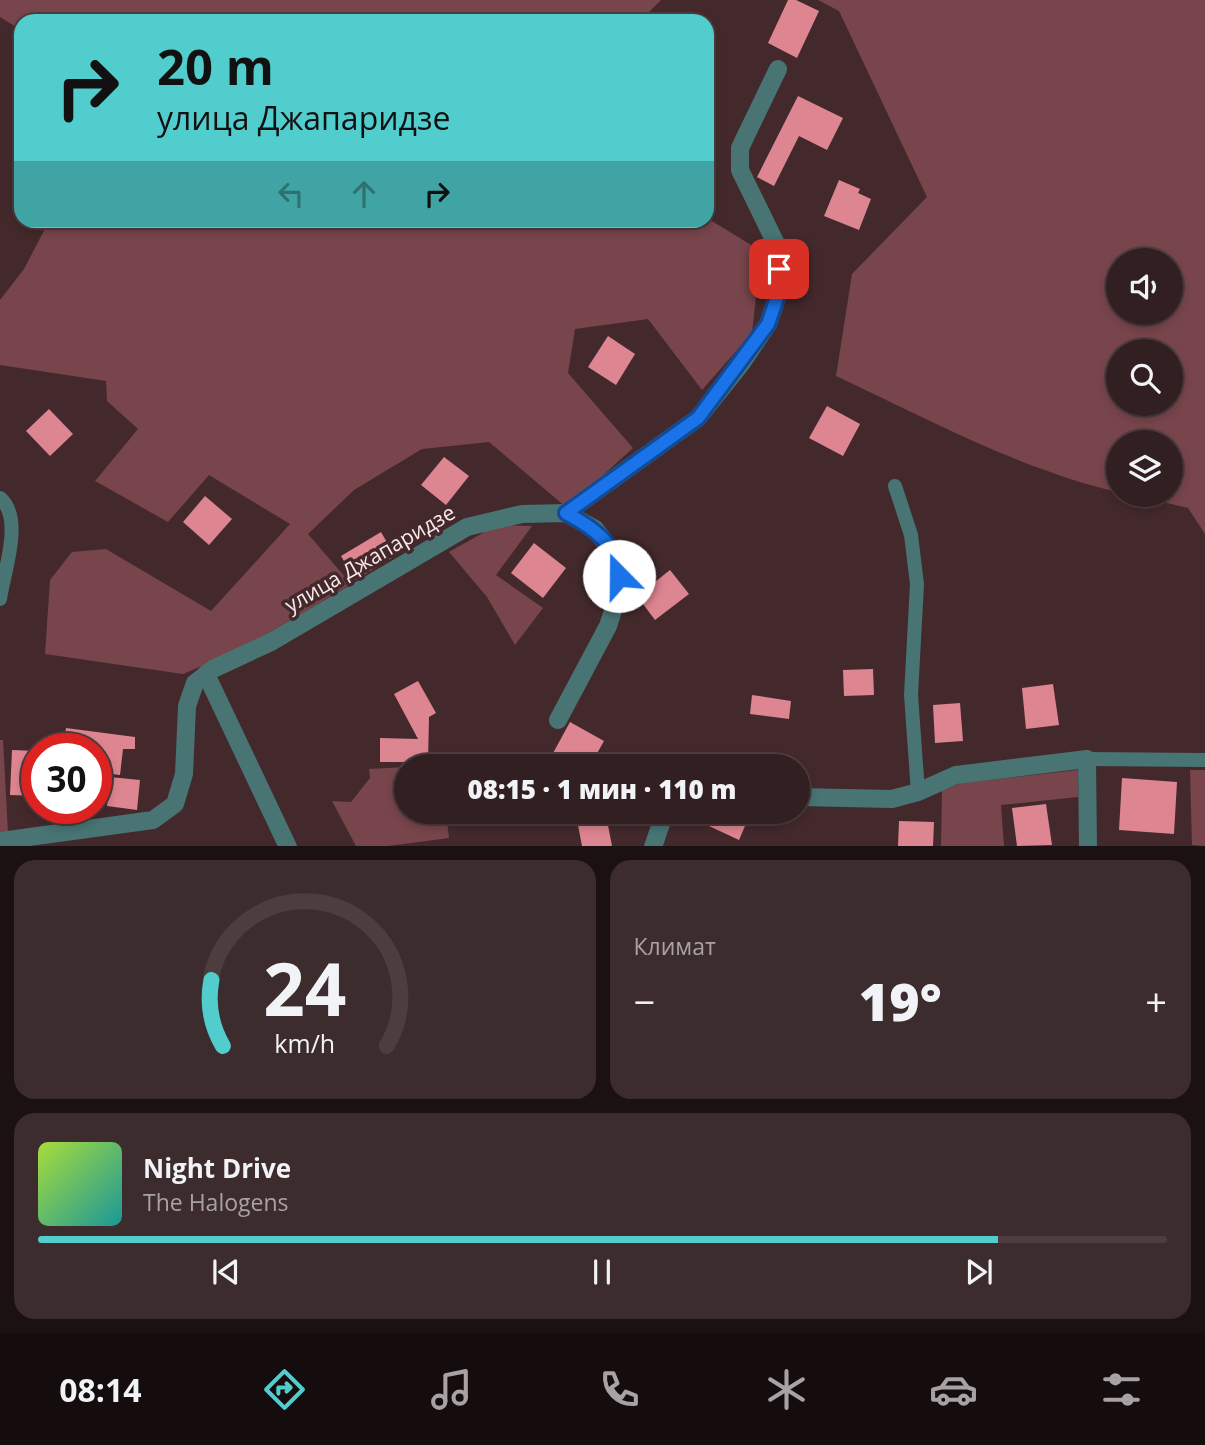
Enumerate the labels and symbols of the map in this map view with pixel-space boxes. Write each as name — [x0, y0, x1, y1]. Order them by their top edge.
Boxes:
pin — [749, 239, 809, 299]
street label: улица Джапаридзе — [279, 498, 460, 618]
position arrow — [582, 539, 656, 613]
speed limit sign: 30 — [21, 733, 112, 824]

